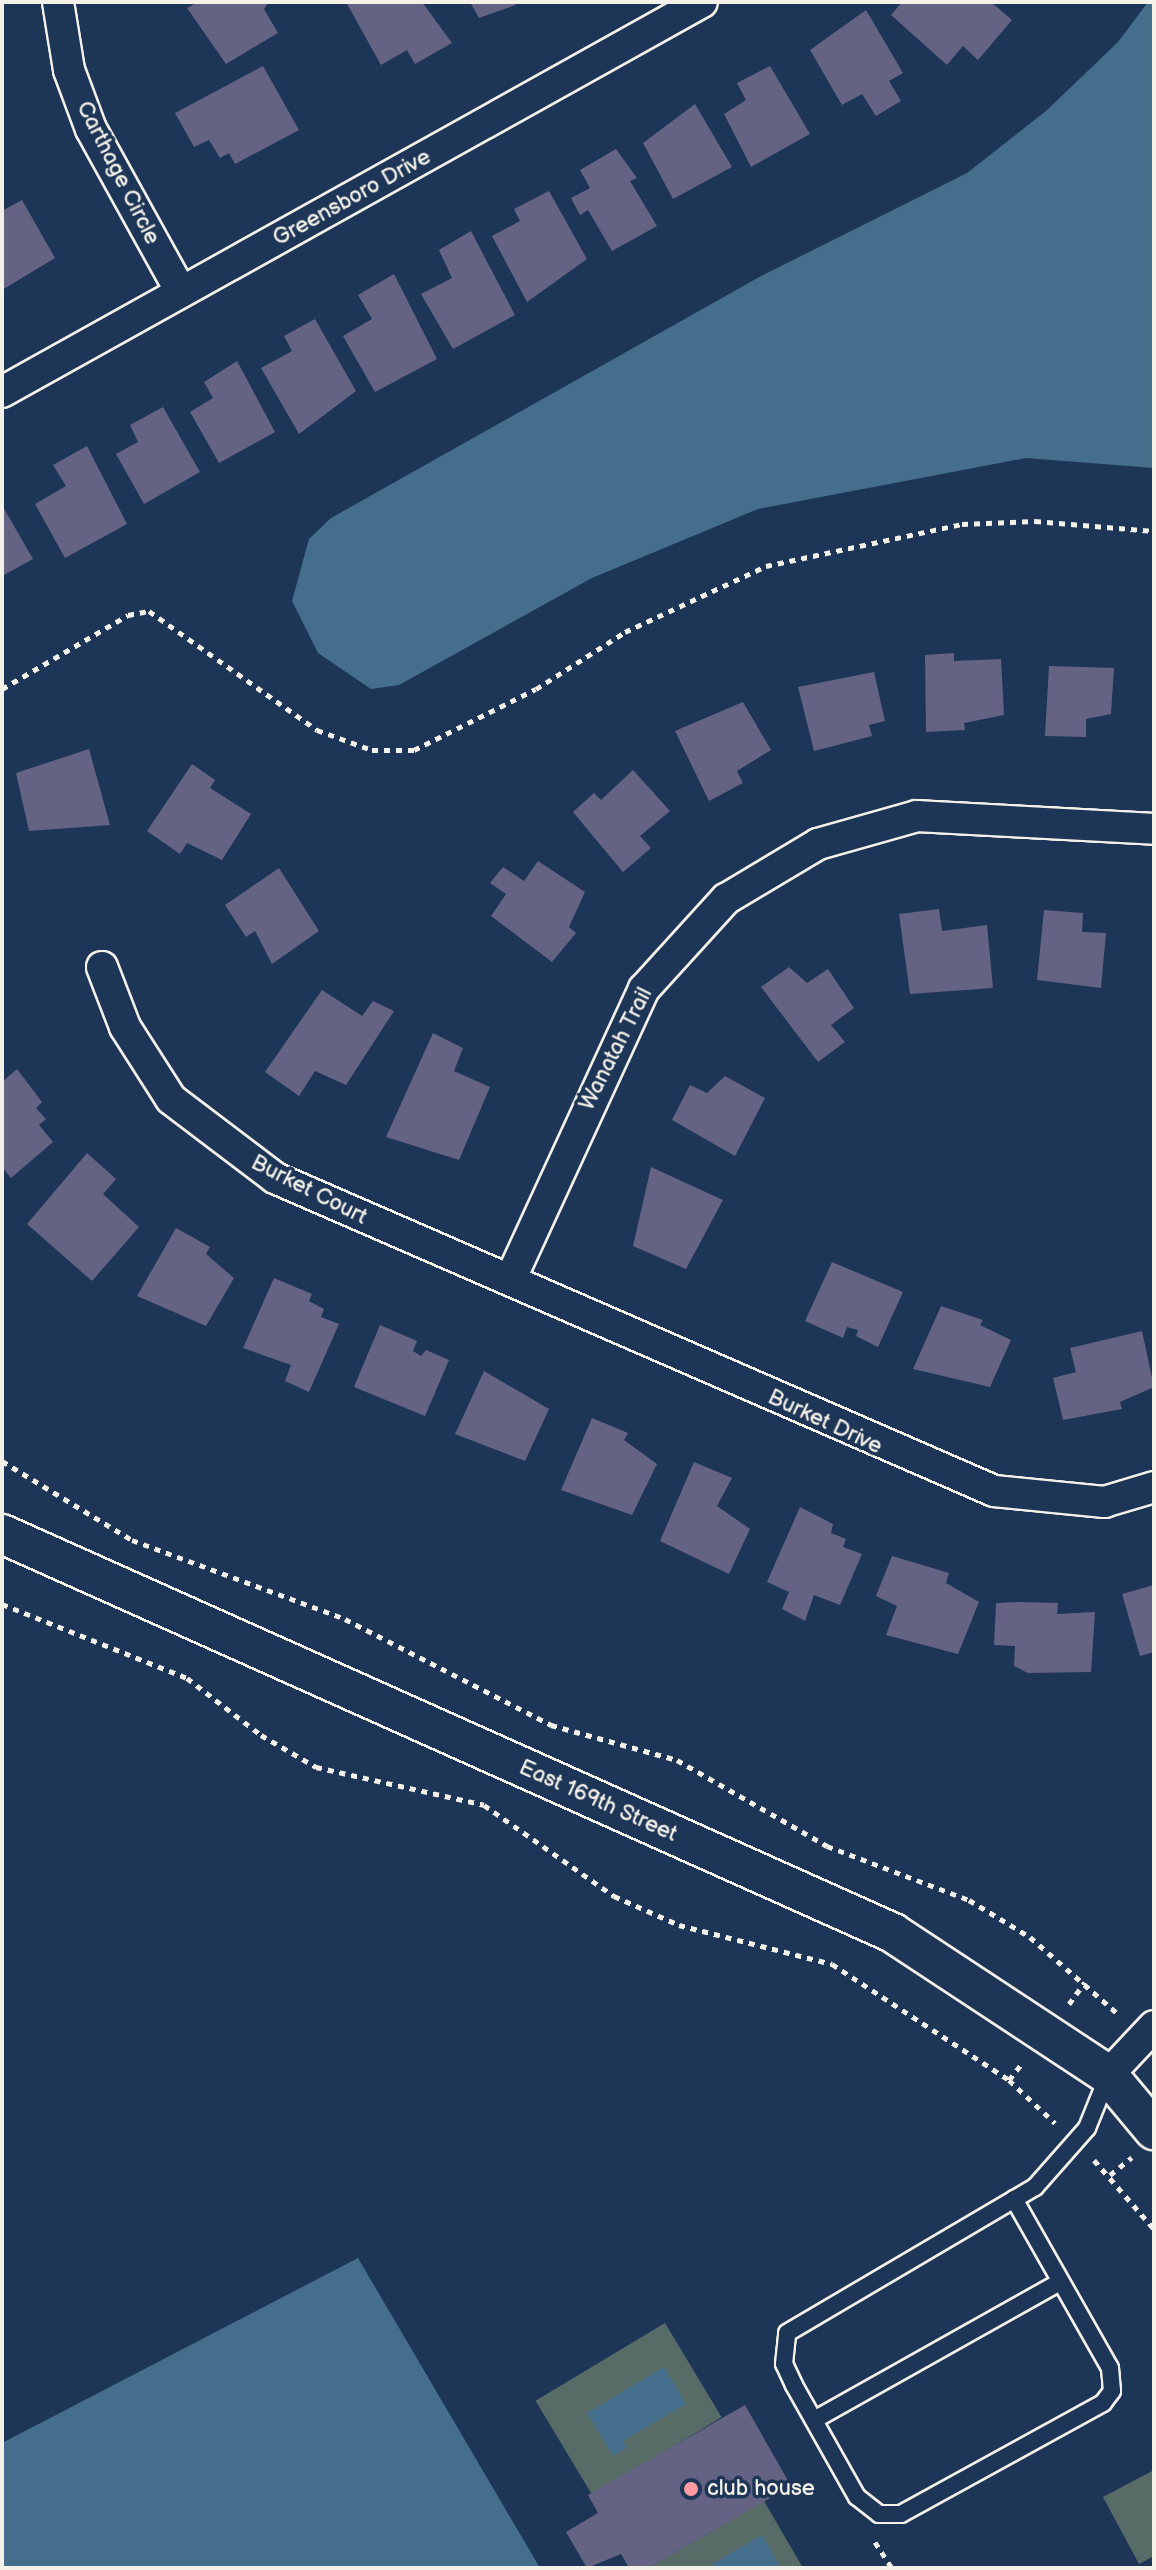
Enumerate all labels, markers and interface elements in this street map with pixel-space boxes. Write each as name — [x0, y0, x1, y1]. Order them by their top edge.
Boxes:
street label: Carthage Circle — [71, 97, 165, 249]
street label: Greensboro Drive — [269, 144, 435, 252]
street label: Wanatah Trail — [574, 983, 658, 1115]
street label: Burket Court — [247, 1150, 371, 1230]
street label: Burket Drive — [764, 1384, 886, 1460]
street label: East 169th Street — [515, 1754, 681, 1848]
place label: club house — [707, 2476, 815, 2502]
marker: club house — [682, 2480, 700, 2498]

